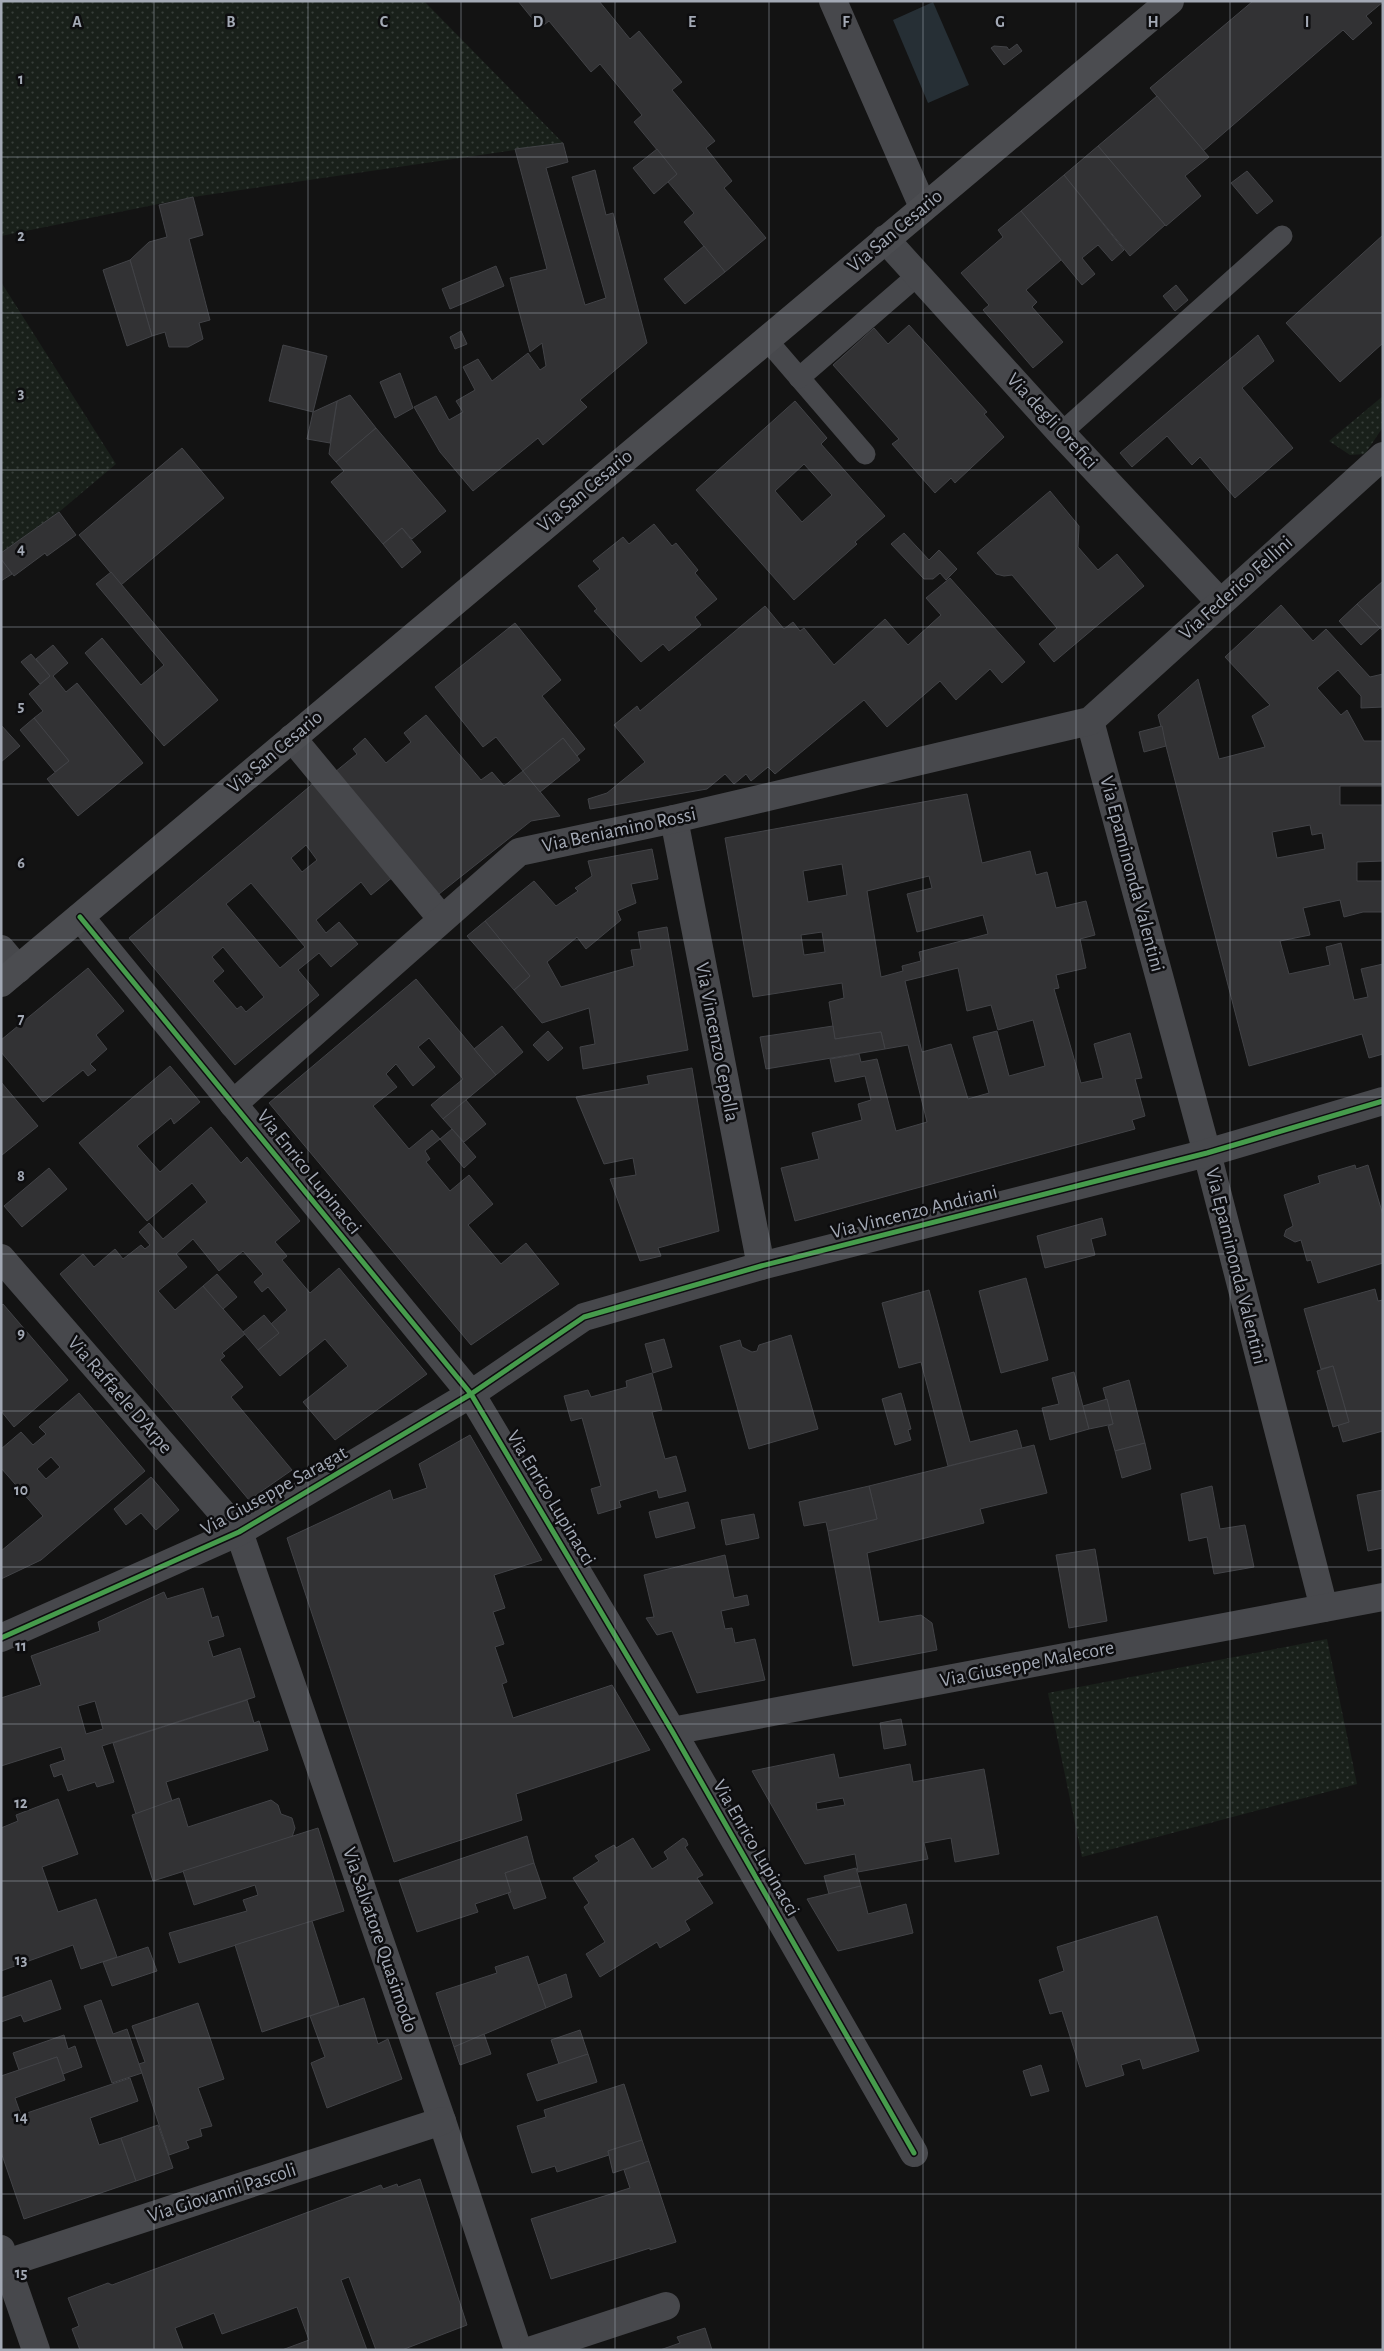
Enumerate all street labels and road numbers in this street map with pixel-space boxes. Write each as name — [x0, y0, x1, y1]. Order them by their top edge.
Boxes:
street label: Via San Cesario — [844, 186, 946, 276]
street label: Via degli Orefici — [1003, 369, 1101, 473]
street label: Via San Cesario — [534, 446, 636, 536]
street label: Via Federico Fellini — [1176, 532, 1296, 644]
street label: Via San Cesario — [224, 707, 326, 797]
street label: Via Epaminonda Valentini — [1096, 774, 1168, 974]
street label: Via Beniamino Rossi — [540, 804, 698, 856]
street label: Via Vincenzo Cepolla — [692, 961, 742, 1123]
street label: Via Enrico Lupinacci — [253, 1106, 365, 1238]
street label: Via Epaminonda Valentini — [1202, 1166, 1270, 1366]
street label: Via Vincenzo Andriani — [829, 1182, 999, 1242]
street label: Via Raffaele D'Arpe — [64, 1333, 176, 1457]
street label: Via Enrico Lupinacci — [503, 1427, 599, 1569]
street label: Via Giuseppe Saragat — [197, 1442, 351, 1539]
street label: Via Giuseppe Malecore — [938, 1637, 1116, 1691]
street label: Via Enrico Lupinacci — [709, 1776, 803, 1920]
street label: Via Salvatore Quasimodo — [339, 1845, 421, 2035]
street label: Via Giovanni Pascoli — [145, 2160, 299, 2226]

